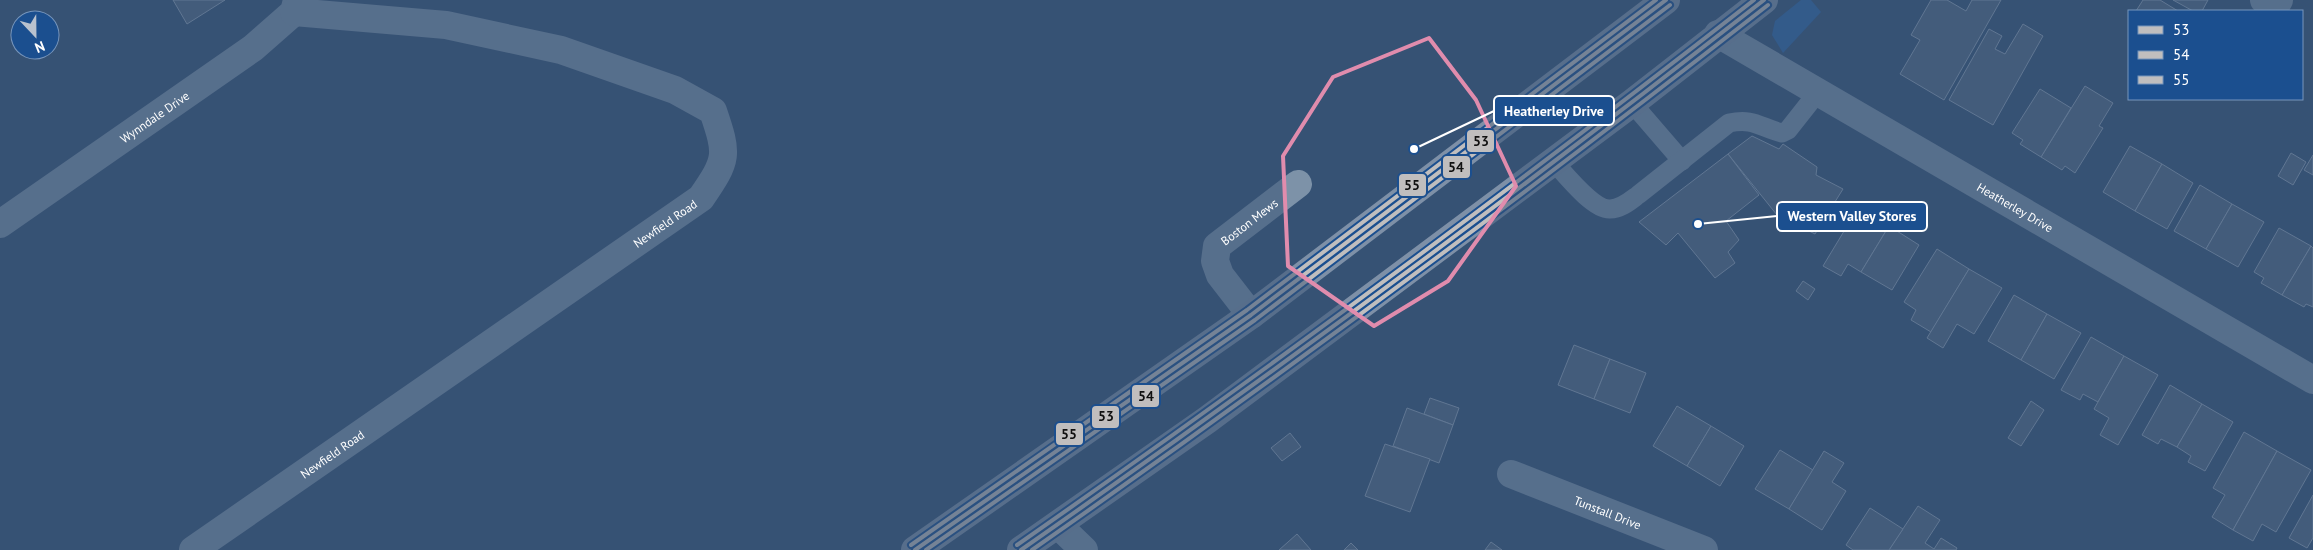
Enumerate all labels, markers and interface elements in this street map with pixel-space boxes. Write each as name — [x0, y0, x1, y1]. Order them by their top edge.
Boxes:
north arrow — [10, 10, 60, 60]
legend — [2128, 10, 2303, 100]
text: 53 — [2173, 20, 2189, 39]
text: N — [32, 37, 48, 57]
text: 54 — [2173, 45, 2189, 64]
text: 55 — [2173, 70, 2189, 89]
street label: Wynndale Drive — [117, 87, 192, 146]
callout: Heatherley Drive — [1494, 96, 1614, 125]
text: Heatherley Drive — [1504, 102, 1604, 120]
line badge: 53 — [1466, 129, 1495, 153]
text: 53 — [1473, 132, 1489, 150]
line badge: 54 — [1442, 155, 1471, 179]
text: 54 — [1448, 158, 1464, 176]
line badge: 55 — [1398, 173, 1427, 197]
text: 55 — [1404, 176, 1420, 194]
street label: Heatherley Drive — [1975, 179, 2056, 235]
street label: Boston Mews — [1218, 195, 1281, 248]
street label: Newfield Road — [630, 196, 700, 250]
callout: Western Valley Stores — [1777, 202, 1927, 231]
text: Western Valley Stores — [1787, 207, 1917, 225]
line badge: 54 — [1131, 384, 1160, 408]
text: 54 — [1138, 387, 1154, 405]
line badge: 53 — [1091, 405, 1120, 429]
text: 53 — [1098, 407, 1114, 425]
line badge: 55 — [1055, 422, 1084, 446]
text: 55 — [1061, 425, 1077, 443]
street label: Newfield Road — [297, 426, 367, 481]
street label: Tunstall Drive — [1572, 492, 1643, 532]

